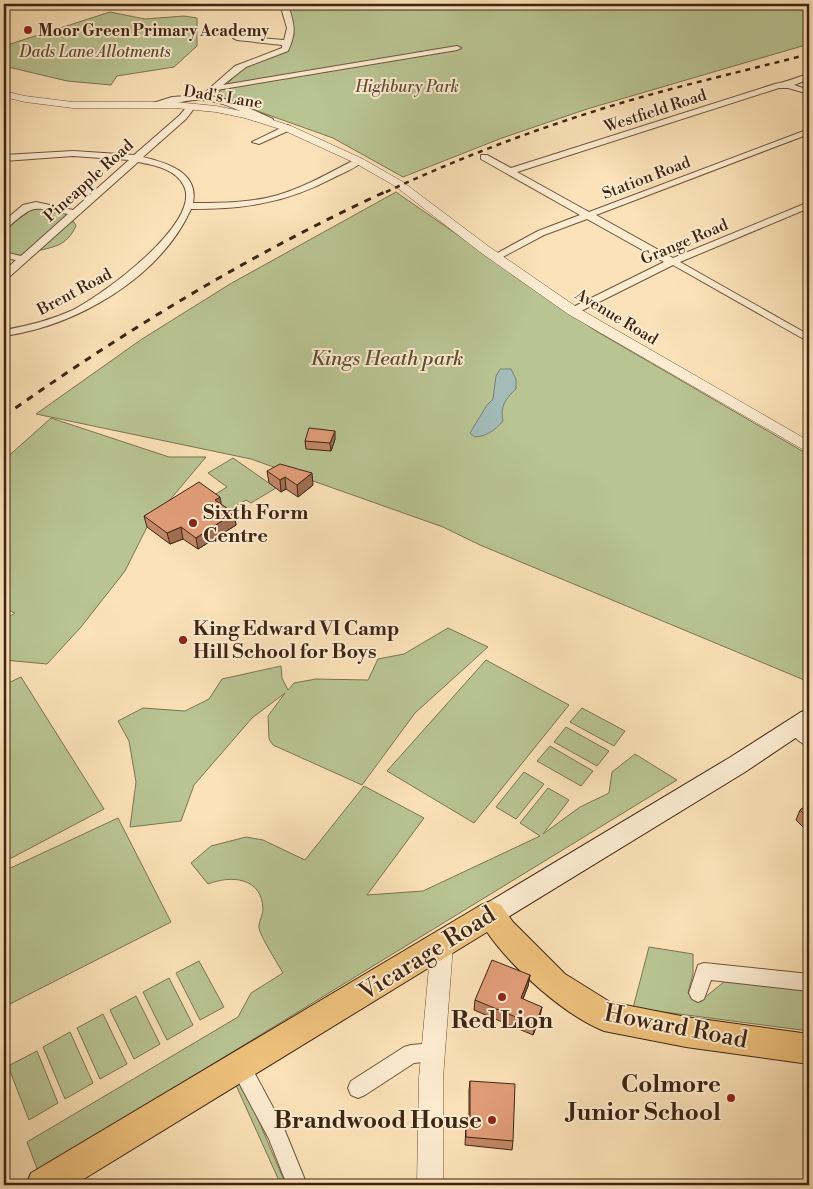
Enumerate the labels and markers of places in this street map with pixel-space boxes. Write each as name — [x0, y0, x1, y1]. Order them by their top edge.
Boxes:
place label: Moor Green Primary Academy — [38, 21, 270, 41]
marker: Moor Green Primary Academy — [22, 24, 34, 36]
place label: Sixth Form Centre — [203, 501, 308, 549]
marker: Sixth Form Centre — [187, 517, 199, 529]
place label: King Edward VI Camp Hill School for Boys — [193, 617, 399, 665]
marker: King Edward VI Camp Hill School for Boys — [177, 634, 189, 646]
marker: Red Lion — [496, 991, 508, 1003]
place label: Red Lion — [451, 1006, 553, 1036]
place label: Colmore Junior School — [565, 1070, 721, 1128]
marker: Colmore Junior School — [725, 1092, 737, 1104]
place label: Brandwood House — [274, 1106, 482, 1136]
marker: Brandwood House — [486, 1114, 498, 1126]

